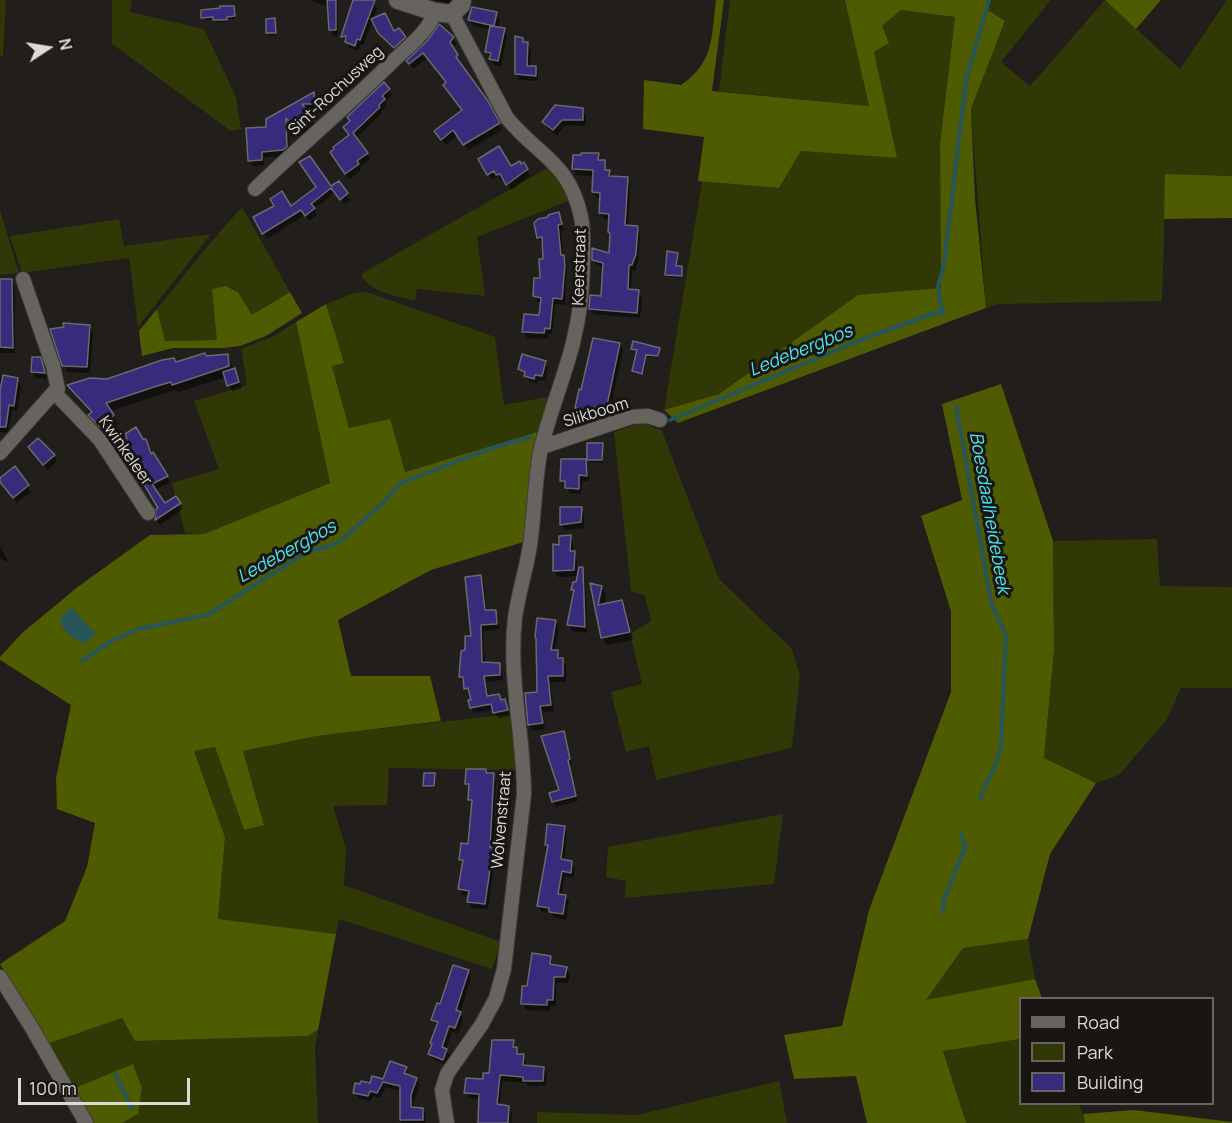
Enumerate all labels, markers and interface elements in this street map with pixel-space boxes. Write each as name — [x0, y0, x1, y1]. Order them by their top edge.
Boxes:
north arrow — [18, 18, 78, 78]
text: N — [54, 36, 78, 52]
street label: Sint-Rochusweg — [285, 42, 387, 140]
street label: Keerstraat — [569, 228, 591, 306]
water label: Ledebergbos — [746, 320, 856, 382]
street label: Slikboom — [561, 394, 631, 432]
street label: Kwinkeleer — [94, 413, 156, 489]
water label: Boesdaalheidebeek — [964, 430, 1014, 596]
water label: Ledebergbos — [234, 516, 340, 588]
street label: Wolvenstraat — [488, 770, 516, 870]
legend — [1019, 997, 1214, 1105]
text: Road — [1077, 1010, 1120, 1034]
text: Park — [1077, 1040, 1113, 1064]
scale bar — [21, 1066, 194, 1104]
text: Building — [1077, 1070, 1143, 1094]
text: 100 m — [29, 1076, 77, 1100]

